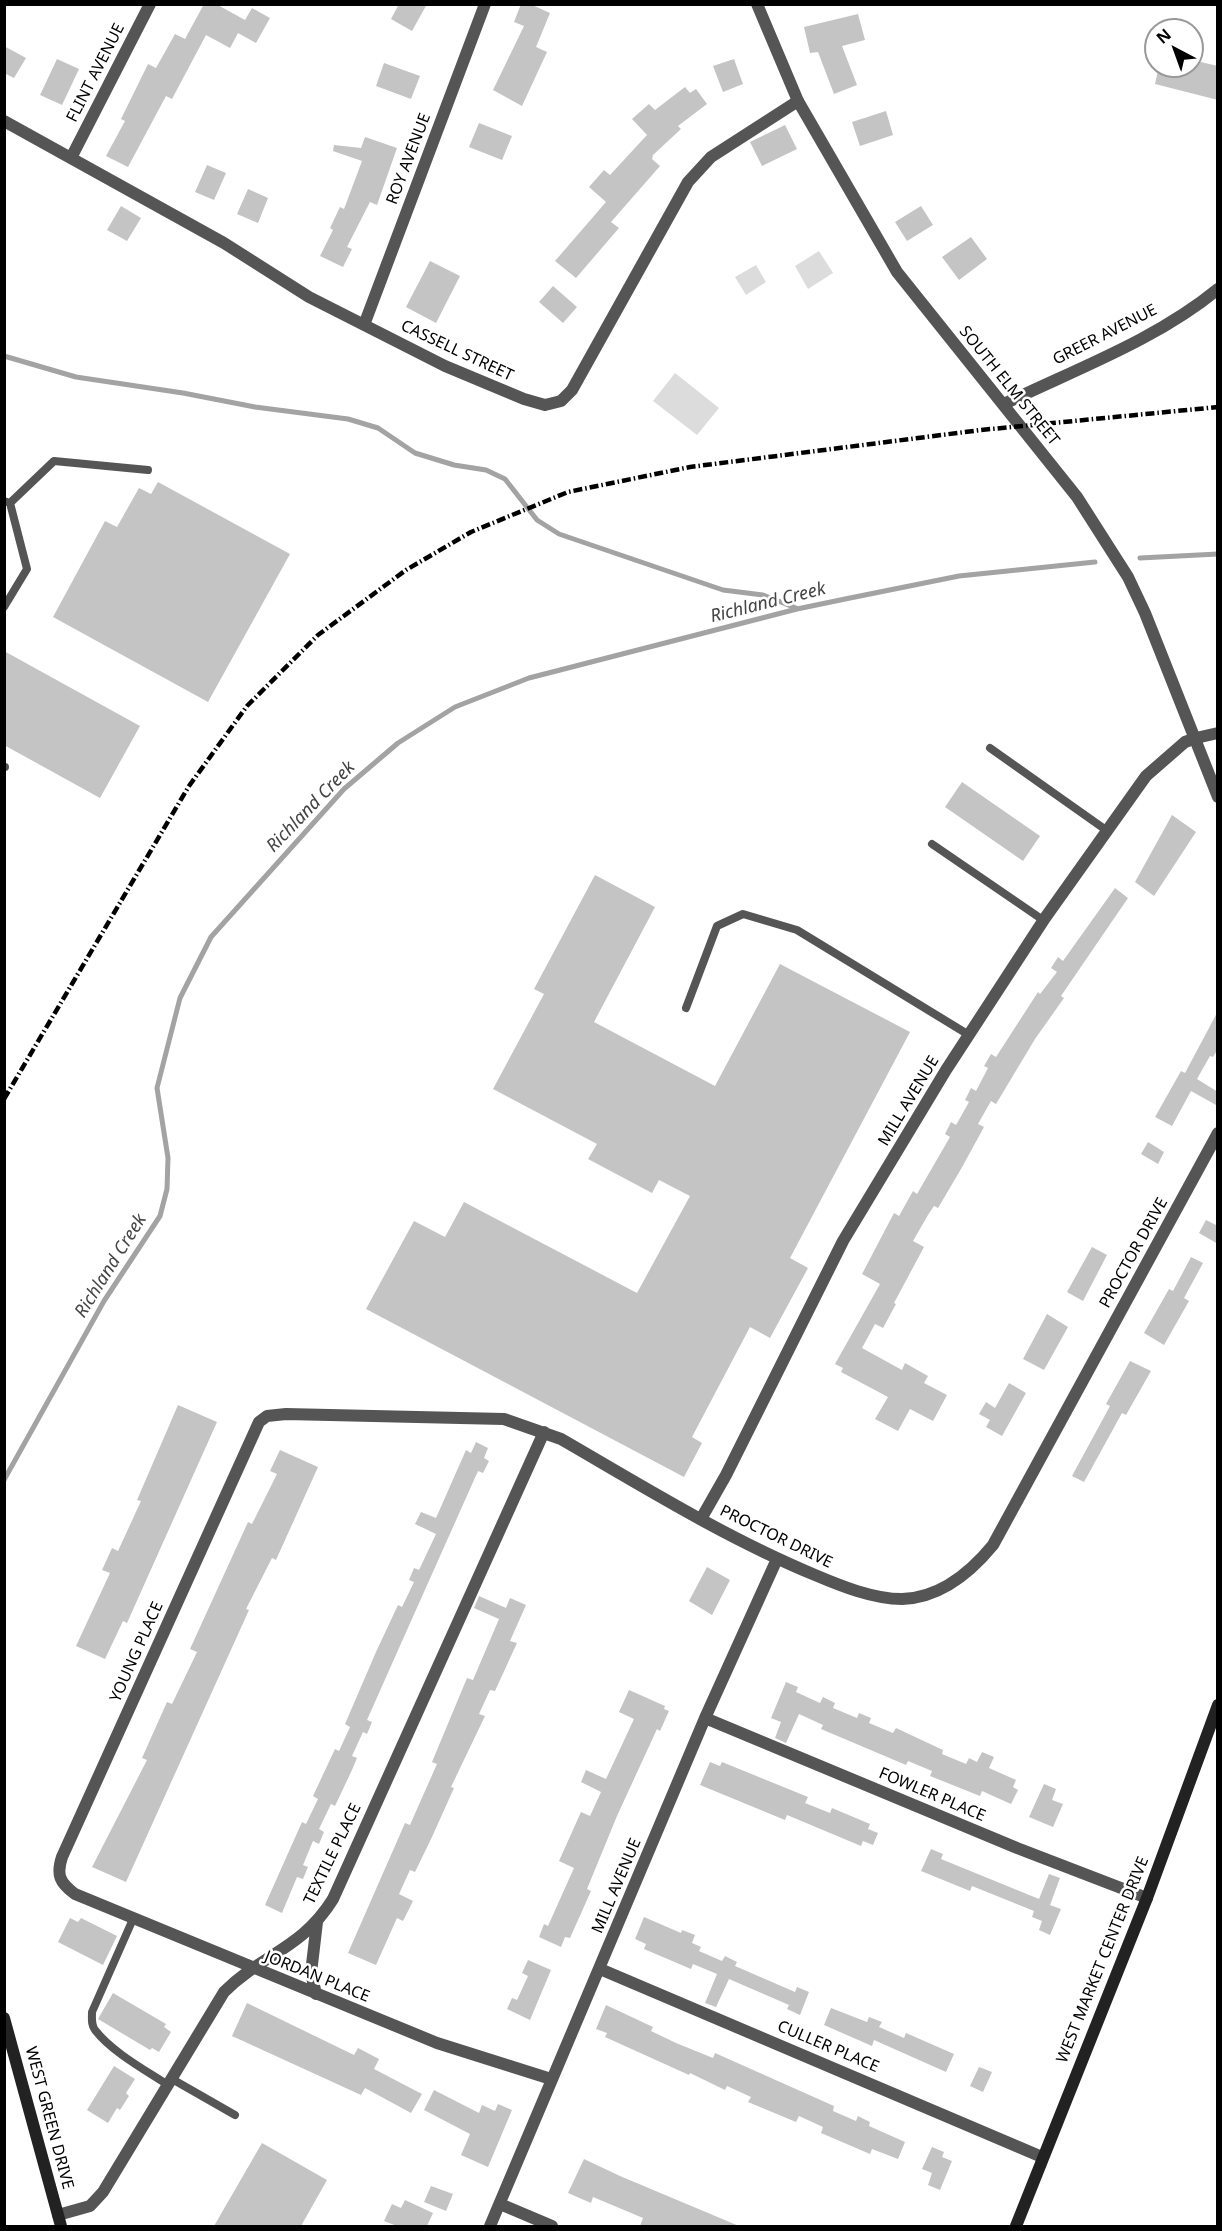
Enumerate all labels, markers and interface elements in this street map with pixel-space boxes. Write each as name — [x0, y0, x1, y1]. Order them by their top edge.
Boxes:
north arrow — [1144, 18, 1204, 78]
street label: FLINT AVENUE — [63, 20, 129, 126]
text: N — [1151, 23, 1176, 49]
street label: ROY AVENUE — [383, 111, 435, 207]
street label: GREER AVENUE — [1050, 300, 1160, 370]
street label: CASSELL STREET — [398, 317, 516, 385]
street label: SOUTH ELM STREET — [955, 322, 1063, 450]
water label: Richland Creek — [708, 578, 828, 628]
water label: Richland Creek — [262, 757, 360, 857]
street label: MILL AVENUE — [875, 1052, 943, 1150]
street label: PROCTOR DRIVE — [1096, 1195, 1172, 1311]
water label: Richland Creek — [71, 1210, 151, 1322]
street label: PROCTOR DRIVE — [717, 1501, 835, 1573]
street label: YOUNG PLACE — [106, 1599, 168, 1705]
street label: FOWLER PLACE — [876, 1764, 988, 1826]
street label: TEXTILE PLACE — [300, 1800, 366, 1908]
street label: MILL AVENUE — [588, 1835, 646, 1937]
street label: WEST MARKET CENTER DRIVE — [1053, 1854, 1153, 2066]
street label: JORDAN PLACE — [262, 1947, 372, 2007]
street label: CULLER PLACE — [774, 2017, 882, 2077]
street label: WEST GREEN DRIVE — [21, 2045, 77, 2191]

